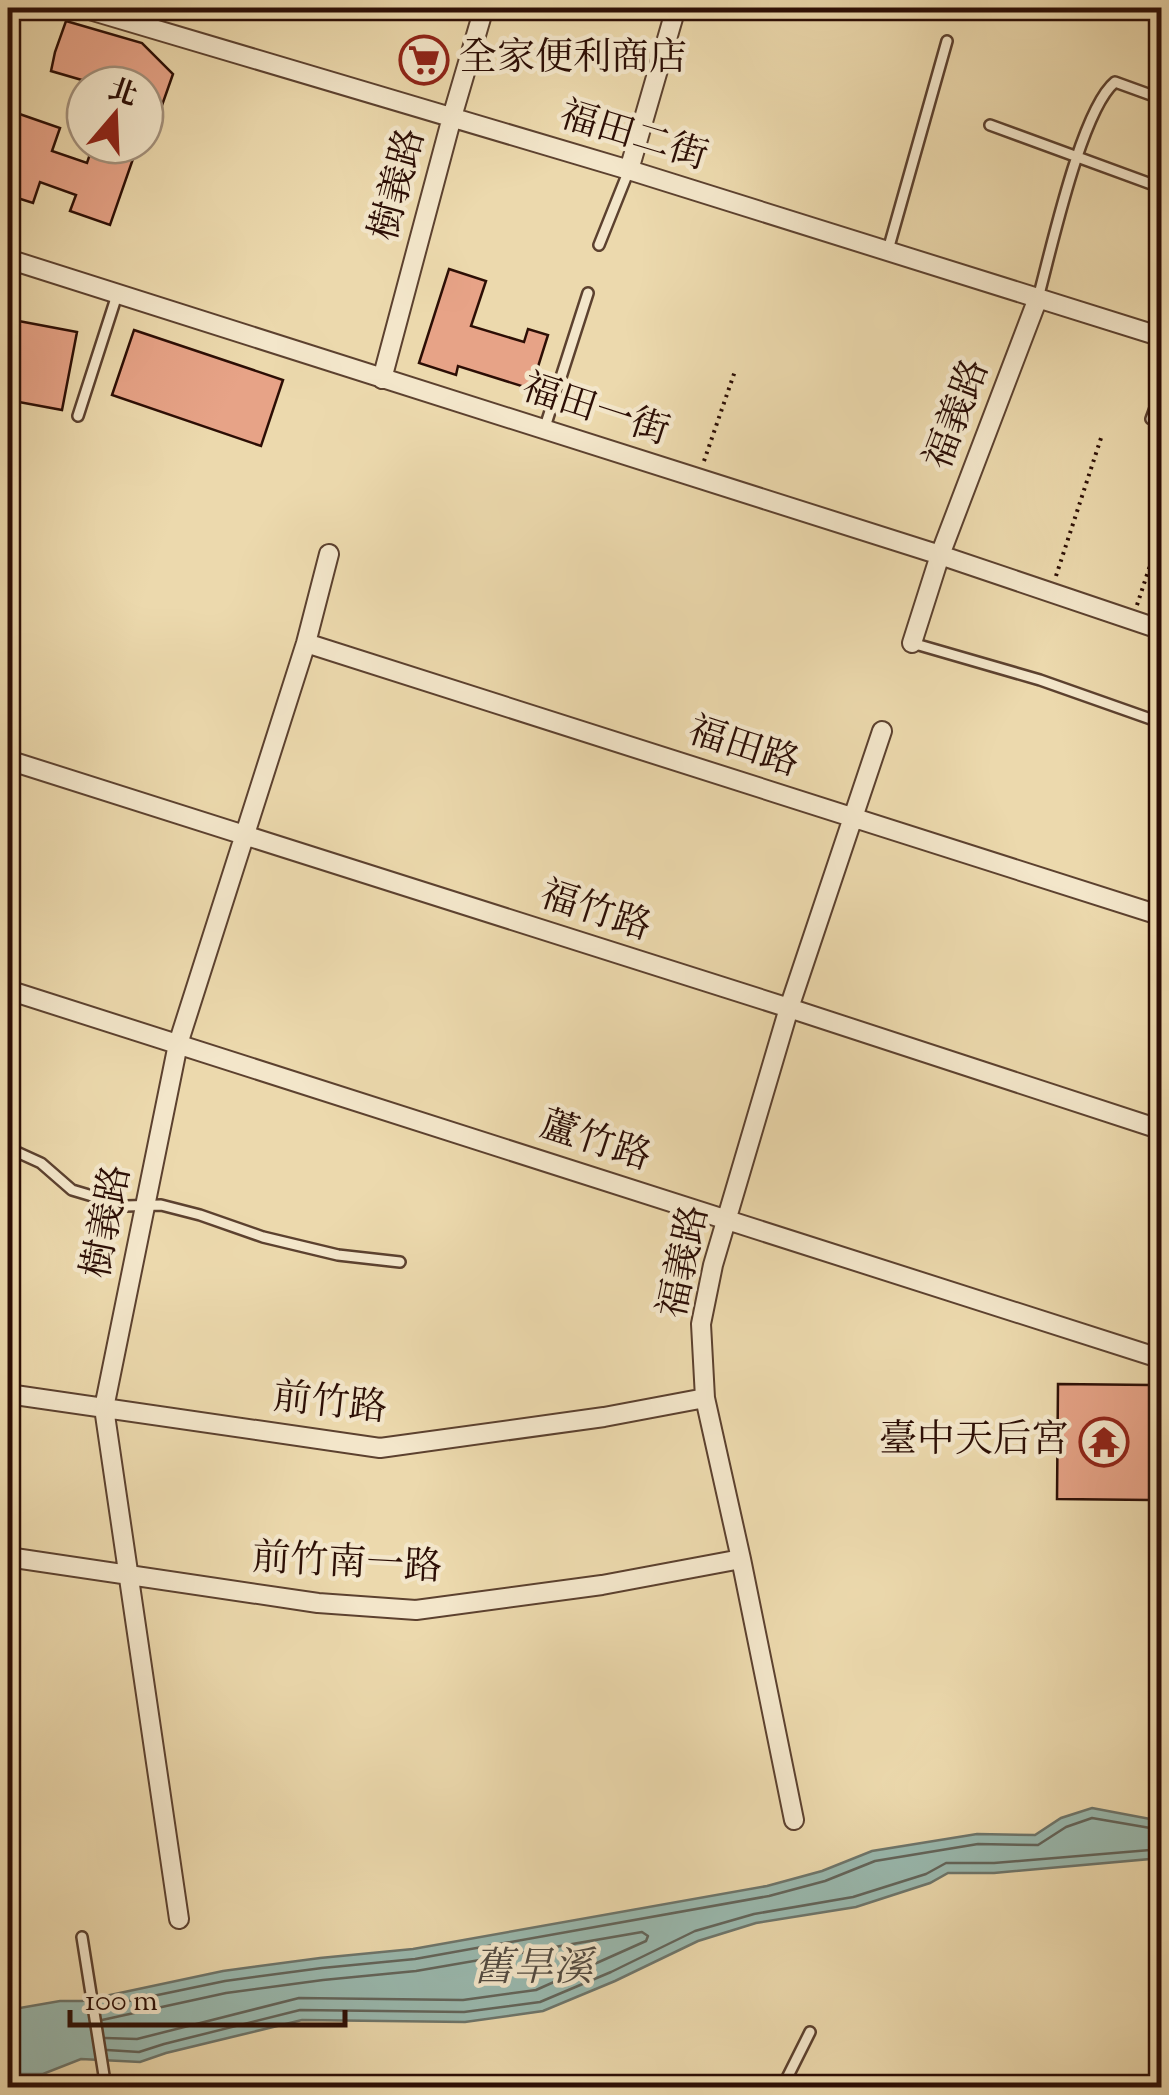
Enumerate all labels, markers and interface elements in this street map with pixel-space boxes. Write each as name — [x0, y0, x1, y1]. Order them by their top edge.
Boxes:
place label: 全家便利商店 — [459, 33, 687, 87]
supermarket icon: 全家便利商店 — [398, 34, 450, 86]
north arrow — [65, 65, 165, 165]
text: 北 — [102, 71, 142, 118]
street label: 福田二街 — [552, 90, 714, 186]
street label: 樹義路 — [359, 123, 441, 247]
street label: 福義路 — [913, 352, 1005, 478]
street label: 福田一街 — [514, 363, 676, 461]
street label: 福田路 — [680, 706, 806, 792]
street label: 福竹路 — [532, 870, 658, 956]
street label: 蘆竹路 — [532, 1100, 658, 1186]
street label: 樹義路 — [72, 1161, 146, 1283]
street label: 福義路 — [648, 1201, 724, 1323]
street label: 前竹路 — [270, 1372, 390, 1438]
place label: 臺中天后宮 — [879, 1415, 1069, 1469]
temple icon: 臺中天后宮 — [1078, 1416, 1130, 1468]
street label: 前竹南一路 — [251, 1533, 443, 1597]
water label: 舊旱溪 — [473, 1942, 597, 1999]
scale bar — [70, 1965, 345, 2027]
text: 100 m — [85, 1981, 158, 2024]

